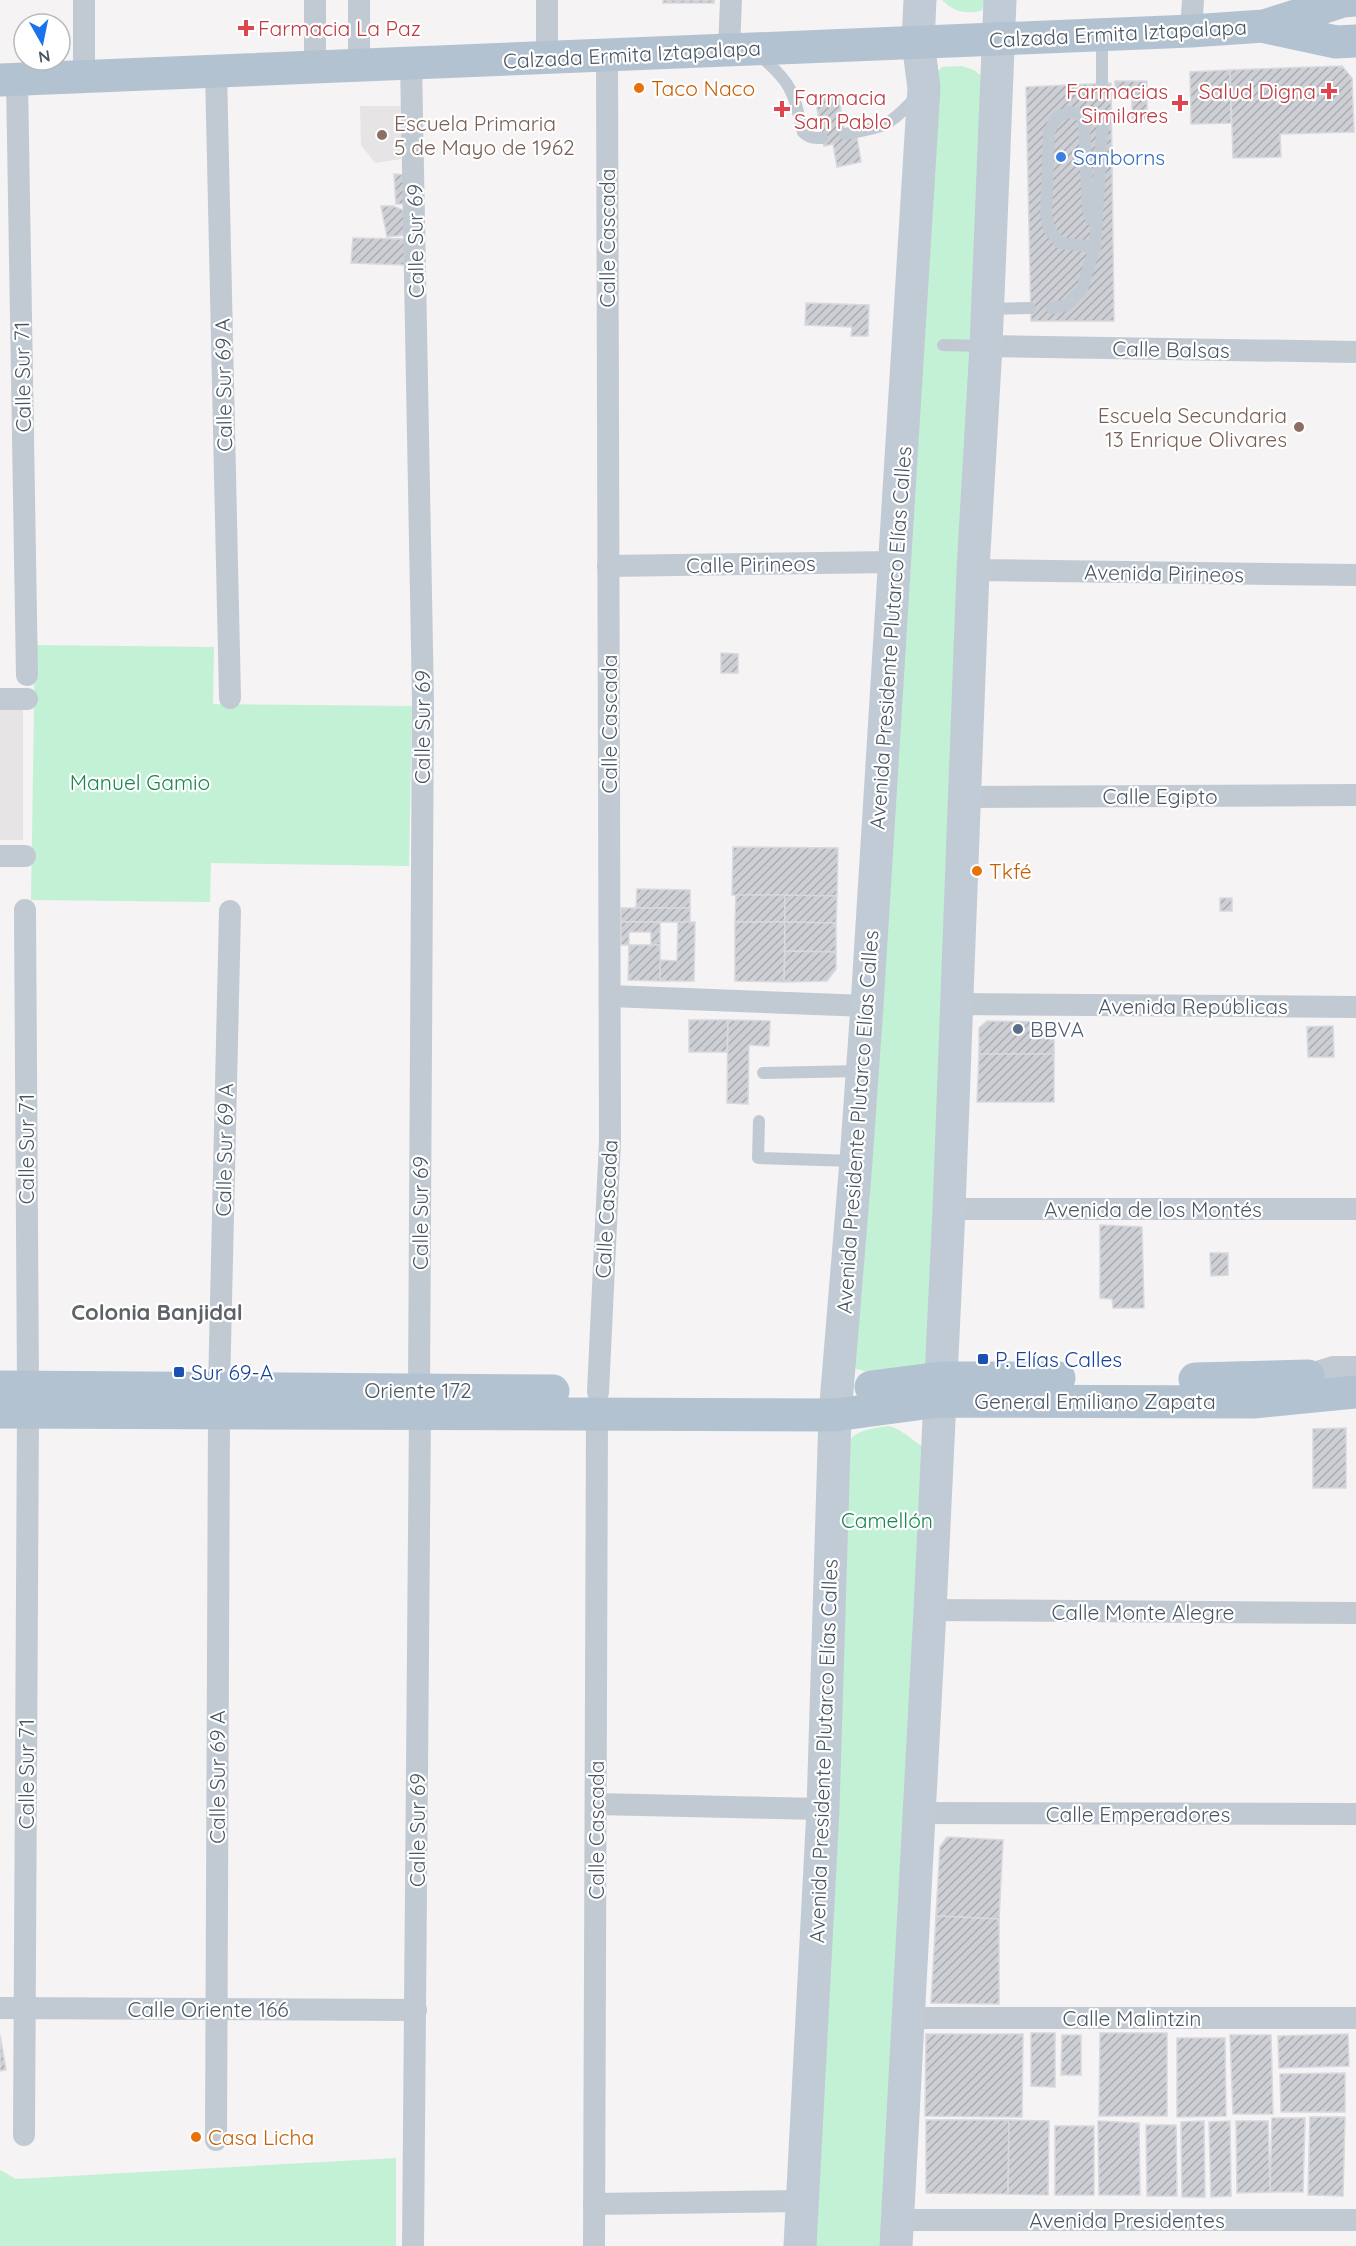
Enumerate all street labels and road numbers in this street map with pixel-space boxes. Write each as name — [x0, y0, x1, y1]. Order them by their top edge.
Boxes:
street label: Calzada Ermita Iztapalapa — [988, 13, 1248, 53]
street label: Calzada Ermita Iztapalapa — [502, 34, 762, 74]
street label: Calle Cascada — [594, 169, 620, 307]
street label: Calle Sur 69 — [401, 184, 429, 298]
street label: Calle Sur 69 A — [209, 318, 237, 452]
street label: Calle Sur 71 — [8, 321, 36, 433]
street label: Calle Balsas — [1112, 335, 1230, 363]
street label: Avenida Presidente Plutarco Elías Calles — [864, 445, 916, 831]
street label: Calle Pirineos — [686, 550, 816, 578]
street label: Avenida Pirineos — [1084, 559, 1244, 587]
street label: Calle Cascada — [596, 655, 622, 793]
street label: Calle Sur 69 — [409, 670, 435, 784]
street label: Calle Egipto — [1102, 783, 1218, 809]
street label: Avenida Presidente Plutarco Elías Calles — [831, 929, 883, 1315]
street label: Avenida Repúblicas — [1098, 993, 1288, 1019]
street label: Calle Sur 69 A — [210, 1083, 238, 1217]
street label: Calle Sur 71 — [13, 1094, 39, 1204]
street label: Calle Cascada — [589, 1139, 623, 1279]
street label: Calle Sur 69 — [407, 1156, 433, 1270]
street label: Avenida de los Montés — [1044, 1196, 1262, 1222]
street label: Oriente 172 — [364, 1377, 472, 1403]
street label: General Emiliano Zapata — [974, 1388, 1216, 1414]
street label: Avenida Presidente Plutarco Elías Calles — [803, 1558, 843, 1944]
street label: Calle Monte Alegre — [1052, 1599, 1234, 1625]
street label: Calle Sur 69 A — [204, 1710, 230, 1844]
street label: Calle Sur 71 — [13, 1719, 39, 1829]
street label: Calle Cascada — [583, 1761, 609, 1899]
street label: Calle Sur 69 — [404, 1773, 430, 1887]
street label: Calle Emperadores — [1046, 1801, 1230, 1827]
street label: Calle Oriente 166 — [127, 1996, 289, 2022]
street label: Calle Malintzin — [1063, 2005, 1201, 2031]
street label: Avenida Presidentes — [1029, 2207, 1225, 2233]

